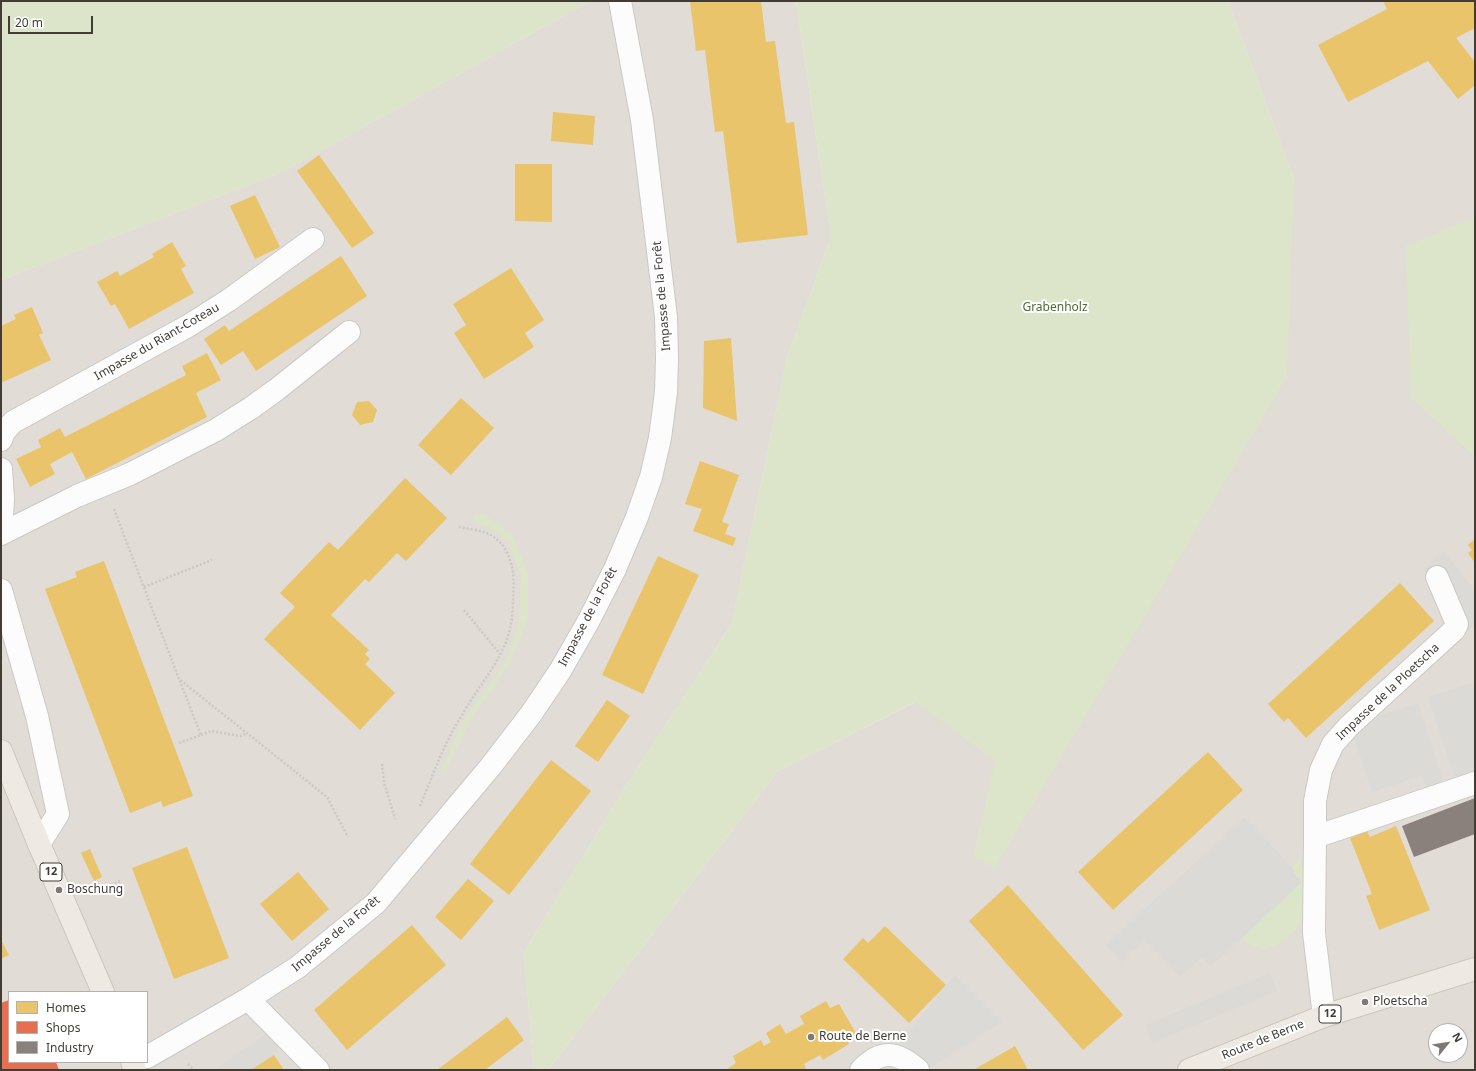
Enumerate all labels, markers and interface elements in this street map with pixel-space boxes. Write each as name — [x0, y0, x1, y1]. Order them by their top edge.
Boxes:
scale bar — [10, 8, 95, 34]
text: 20 m — [15, 14, 43, 31]
street label: Impasse de la Forêt — [650, 240, 674, 352]
street label: Impasse du Riant-Coteau — [92, 300, 222, 384]
park label: Grabenholz — [1022, 301, 1088, 315]
street label: Impasse de la Forêt — [556, 565, 620, 669]
street label: Impasse de la Ploetscha — [1334, 641, 1442, 743]
road number: 12 — [40, 863, 62, 881]
place label: Boschung — [67, 883, 123, 897]
marker: Boschung — [54, 885, 64, 895]
street label: Impasse de la Forêt — [289, 893, 383, 975]
legend — [8, 991, 148, 1063]
place label: Ploetscha — [1373, 995, 1427, 1009]
marker: Ploetscha — [1360, 997, 1370, 1007]
text: Homes — [46, 999, 86, 1016]
road number: 12 — [1319, 1005, 1341, 1023]
street label: Route de Berne — [1220, 1017, 1306, 1063]
text: Shops — [46, 1019, 80, 1036]
north arrow — [1428, 1023, 1468, 1063]
place label: Route de Berne — [819, 1030, 906, 1044]
text: N — [1449, 1030, 1467, 1045]
marker: Route de Berne — [806, 1032, 816, 1042]
text: Industry — [46, 1039, 93, 1056]

